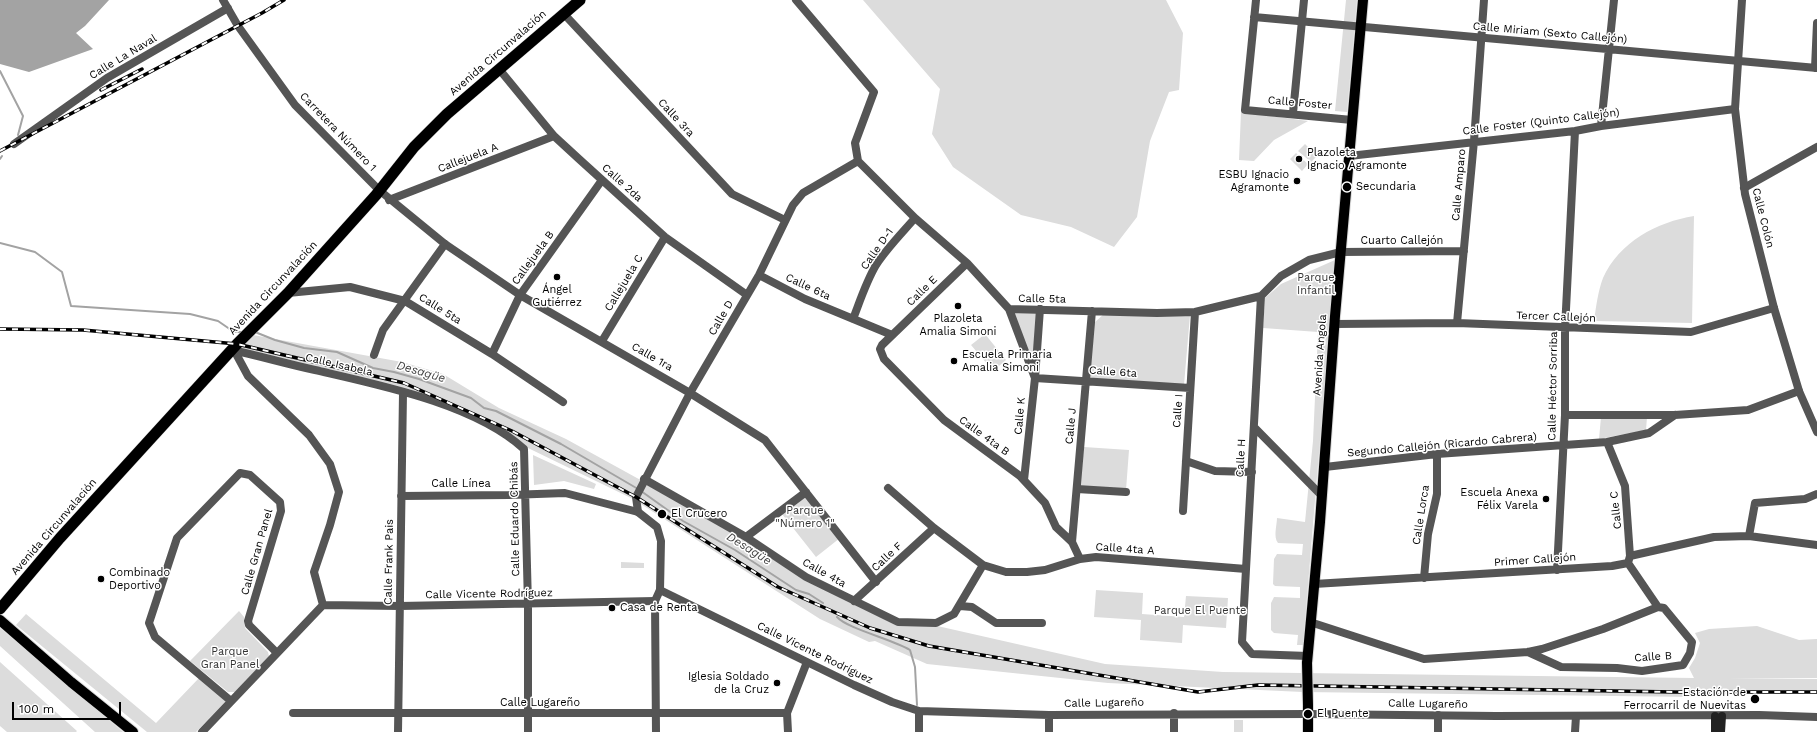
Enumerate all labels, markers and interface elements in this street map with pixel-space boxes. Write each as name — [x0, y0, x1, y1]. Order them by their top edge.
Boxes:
street label: Avenida Circunvalación — [447, 7, 549, 99]
street label: Calle Miriam (Sexto Callejón) — [1472, 20, 1628, 46]
street label: Calle La Naval — [87, 32, 159, 82]
street label: Carretera Número 1 — [297, 90, 379, 174]
street label: Calle Foster — [1267, 94, 1333, 112]
street label: Calle 3ra — [655, 96, 697, 140]
street label: Calle Foster (Quinto Callejón) — [1462, 106, 1620, 138]
street label: Callejuela A — [436, 140, 500, 176]
place label: Plazoleta Ignacio Agramonte — [1307, 146, 1407, 172]
street label: Calle Amparo — [1449, 148, 1469, 222]
marker: Plazoleta Ignacio Agramonte — [1294, 154, 1304, 164]
street label: Calle 2da — [599, 161, 645, 205]
place label: ESBU Ignacio Agramonte — [1219, 168, 1289, 194]
marker: ESBU Ignacio Agramonte — [1292, 176, 1302, 186]
place label: Secundaria — [1356, 180, 1416, 194]
marker: Secundaria — [1341, 181, 1353, 193]
street label: Calle Colón — [1749, 187, 1777, 249]
street label: Calle D-1 — [858, 226, 896, 272]
street label: Callejuela B — [509, 228, 557, 288]
street label: Cuarto Callejón — [1361, 234, 1443, 248]
street label: Avenida Circunvalación — [226, 238, 320, 338]
street label: Callejuela C — [602, 252, 646, 314]
street label: Calle 6ta — [783, 271, 833, 303]
park label: Parque Infantil — [1297, 271, 1335, 297]
marker: Ángel Gutiérrez — [552, 272, 562, 282]
street label: Calle E — [904, 273, 940, 309]
place label: Ángel Gutiérrez — [532, 283, 582, 309]
street label: Calle 5ta — [416, 291, 464, 327]
street label: Calle 5ta — [1018, 292, 1066, 306]
street label: Calle D — [706, 298, 736, 338]
marker: Plazoleta Amalia Simoni — [953, 301, 963, 311]
street label: Tercer Callejón — [1516, 309, 1596, 325]
place label: Plazoleta Amalia Simoni — [920, 312, 996, 338]
street label: Avenida Angola — [1311, 314, 1329, 396]
street label: Calle Héctor Sorriba — [1545, 331, 1561, 441]
street label: Calle 1ra — [629, 340, 675, 374]
place label: Escuela Primaria Amalia Simoni — [962, 348, 1052, 374]
street label: Calle Isabela — [304, 351, 374, 379]
marker: Escuela Primaria Amalia Simoni — [949, 356, 959, 366]
water label: Desagüe — [395, 358, 447, 386]
street label: Calle 6ta — [1089, 364, 1137, 380]
street label: Calle I — [1170, 394, 1186, 428]
street label: Calle K — [1012, 397, 1028, 435]
street label: Calle J — [1063, 407, 1079, 445]
street label: Calle 4ta B — [956, 413, 1012, 459]
street label: Segundo Callejón (Ricardo Cabrera) — [1347, 430, 1537, 460]
street label: Calle H — [1233, 438, 1249, 478]
street label: Calle Eduardo Chibás — [507, 461, 523, 577]
street label: Avenida Circunvalación — [8, 476, 100, 578]
street label: Calle Línea — [431, 477, 491, 491]
street label: Calle Lorca — [1410, 484, 1432, 546]
place label: Escuela Anexa Félix Varela — [1460, 486, 1538, 512]
street label: Calle C — [1607, 490, 1625, 530]
marker: Escuela Anexa Félix Varela — [1541, 494, 1551, 504]
park label: Parque "Número 1" — [775, 504, 835, 530]
street label: Calle Gran Panel — [238, 507, 276, 597]
place label: El Crucero — [671, 507, 727, 521]
marker: El Crucero — [656, 508, 668, 520]
street label: Calle Frank Pais — [382, 519, 396, 605]
water label: Desagüe — [724, 530, 774, 568]
street label: Calle F — [869, 539, 905, 575]
street label: Calle 4ta A — [1095, 540, 1155, 558]
street label: Primer Callejón — [1493, 551, 1577, 569]
street label: Calle 4ta — [800, 556, 848, 590]
place label: Combinado Deportivo — [109, 566, 170, 592]
marker: Combinado Deportivo — [96, 574, 106, 584]
street label: Calle Vicente Rodríguez — [425, 586, 553, 602]
place label: Casa de Renta — [620, 601, 698, 615]
marker: Casa de Renta — [607, 603, 617, 613]
park label: Parque El Puente — [1154, 604, 1246, 618]
street label: Calle Vicente Rodríguez — [755, 619, 875, 687]
park label: Parque Gran Panel — [201, 645, 259, 671]
street label: Calle B — [1634, 649, 1672, 665]
place label: Iglesia Soldado de la Cruz — [688, 670, 769, 696]
marker: Iglesia Soldado de la Cruz — [772, 678, 782, 688]
place label: Estación de Ferrocarril de Nuevitas — [1624, 686, 1746, 712]
marker: Estación de Ferrocarril de Nuevitas — [1749, 693, 1761, 705]
scale bar — [14, 694, 123, 720]
street label: Calle Lugareño — [500, 696, 580, 710]
street label: Calle Lugareño — [1064, 696, 1144, 710]
street label: Calle Lugareño — [1388, 697, 1468, 711]
text: 100 m — [19, 702, 54, 716]
place label: El Puente — [1317, 707, 1369, 721]
marker: El Puente — [1302, 708, 1314, 720]

